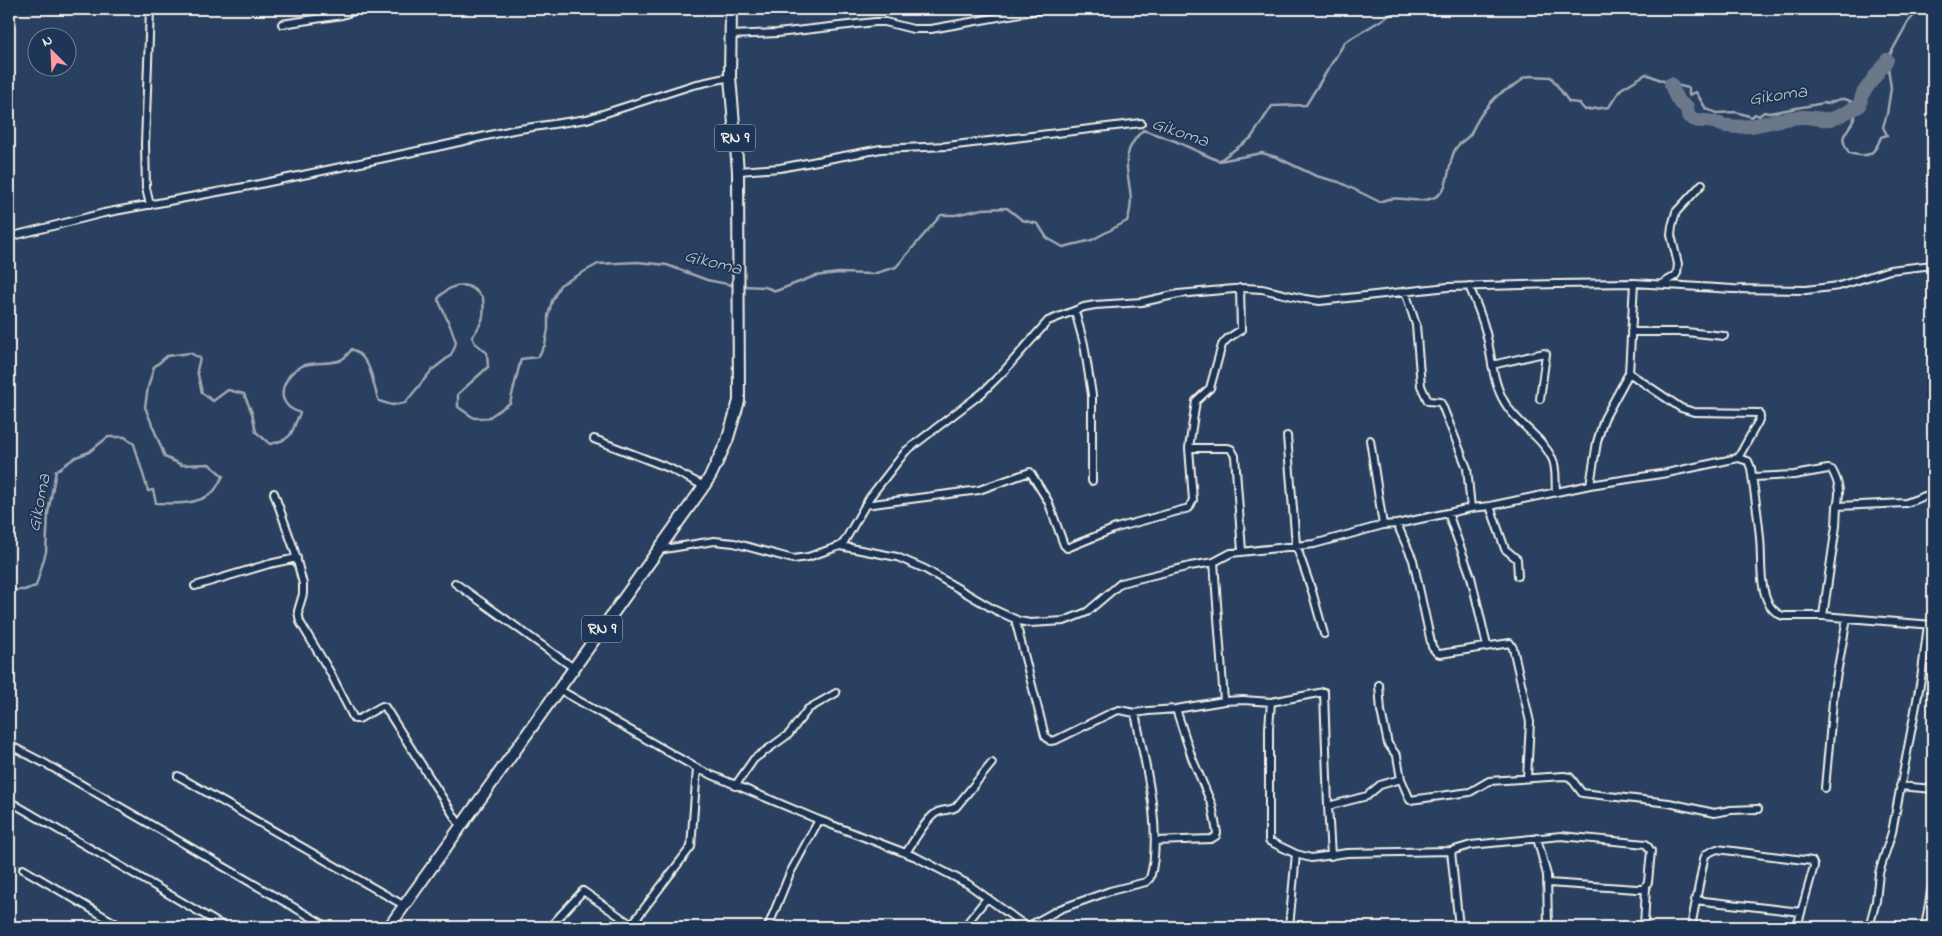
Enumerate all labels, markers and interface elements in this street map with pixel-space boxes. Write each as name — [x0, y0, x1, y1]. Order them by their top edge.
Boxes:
north arrow — [28, 28, 78, 78]
text: N — [39, 30, 56, 53]
water label: Gikoma — [1747, 78, 1810, 113]
water label: Gikoma — [1148, 111, 1213, 156]
road number: RN 9 — [715, 125, 755, 152]
water label: Gikoma — [681, 243, 745, 283]
water label: Gikoma — [21, 471, 59, 534]
road number: RN 9 — [582, 616, 622, 642]

